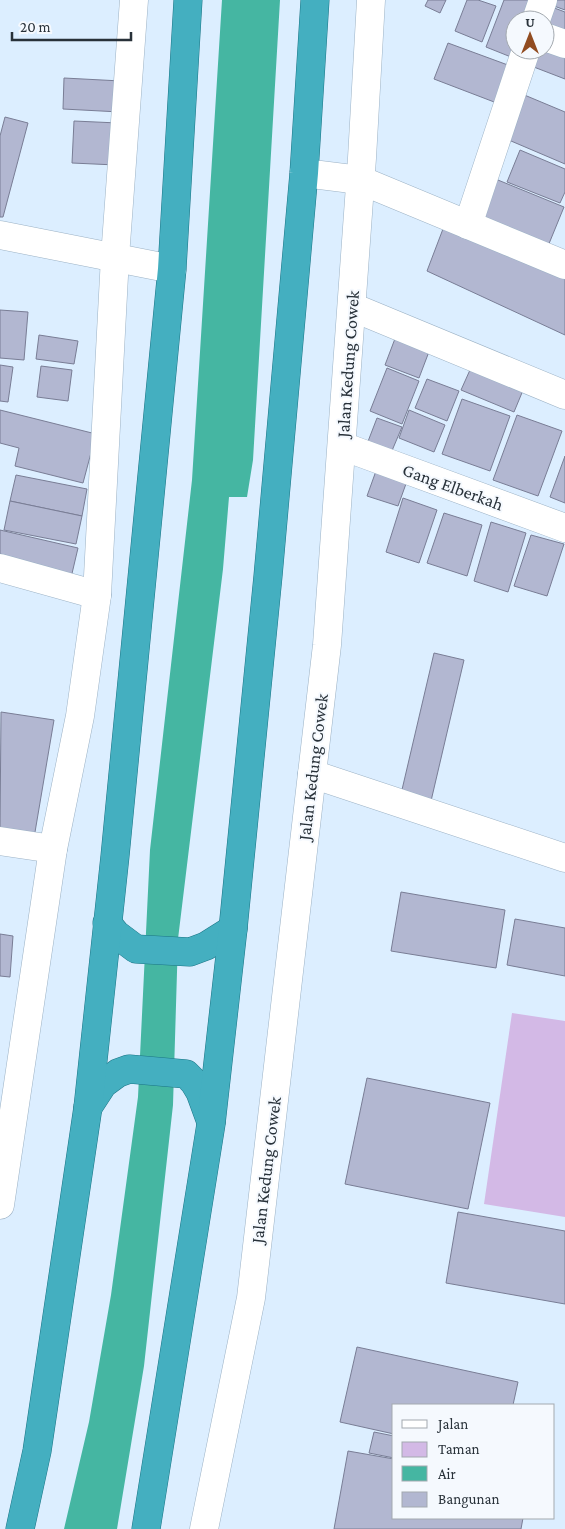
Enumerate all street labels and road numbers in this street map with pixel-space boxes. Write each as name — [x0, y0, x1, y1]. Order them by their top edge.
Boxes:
street label: Jalan Kedung Cowek — [333, 289, 363, 440]
street label: Gang Elberkah — [400, 459, 506, 515]
street label: Jalan Kedung Cowek — [294, 692, 332, 843]
street label: Jalan Kedung Cowek — [247, 1095, 285, 1246]

